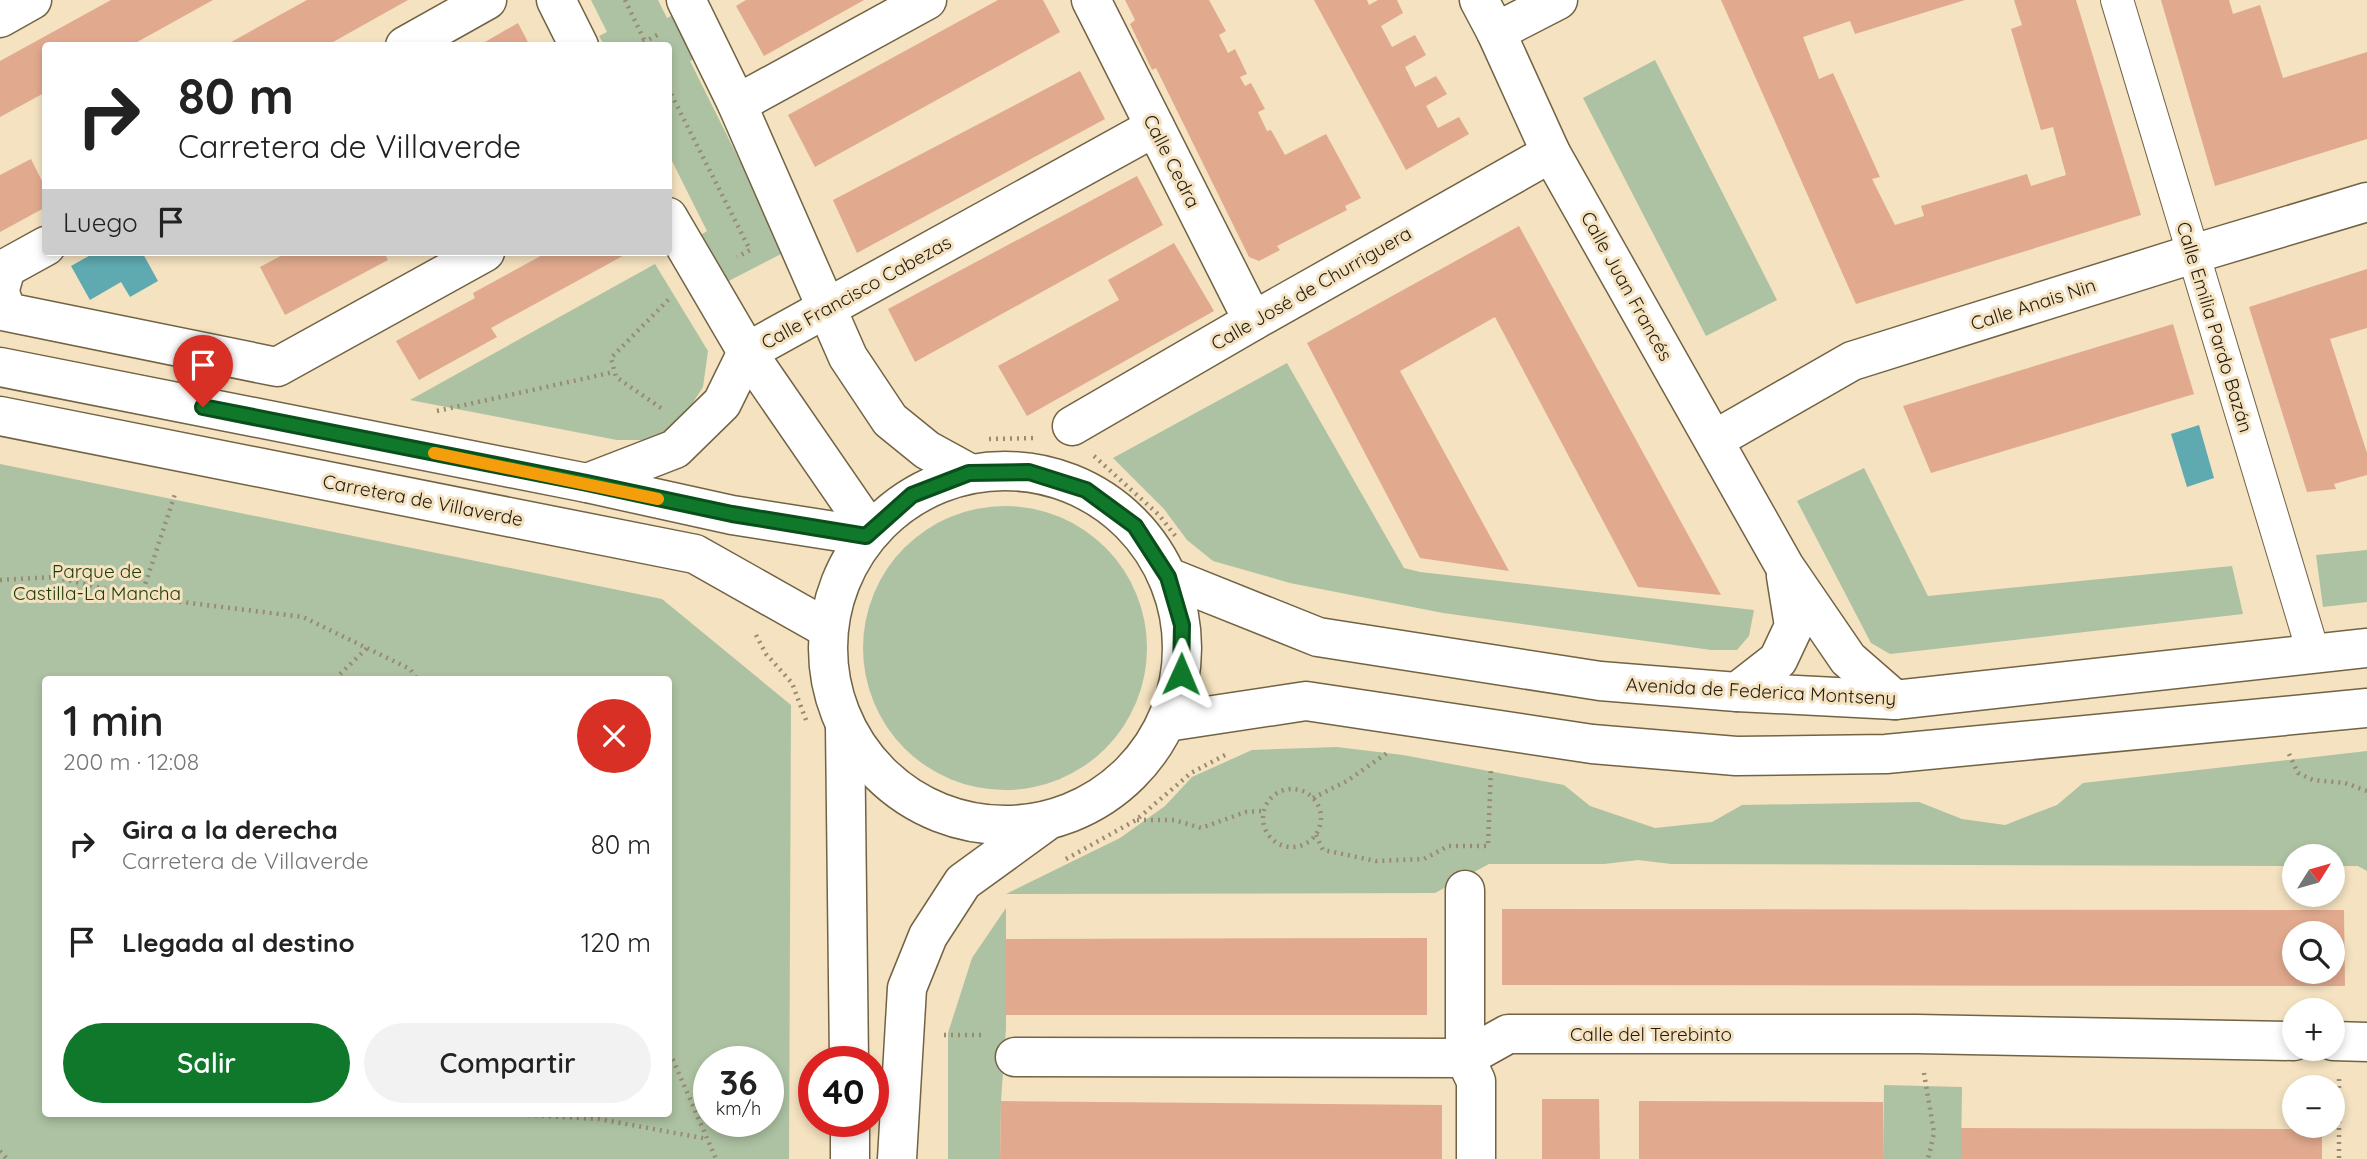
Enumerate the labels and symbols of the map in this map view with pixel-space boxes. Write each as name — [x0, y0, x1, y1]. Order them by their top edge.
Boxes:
street label: Calle Cedra — [1138, 110, 1206, 212]
street label: Calle Juan Francés — [1576, 207, 1678, 365]
street label: Calle Emilia Pardo Bazán — [2172, 219, 2258, 435]
street label: Calle José de Churriguera — [1206, 221, 1416, 355]
street label: Calle Francisco Cabezas — [757, 230, 955, 354]
street label: Calle Anais Nin — [1967, 272, 2099, 336]
pin — [173, 335, 233, 407]
street label: Carretera de Villaverde — [321, 469, 525, 531]
park label: Parque de Castilla-La Mancha — [13, 559, 181, 605]
position arrow — [1144, 637, 1218, 711]
street label: Avenida de Federica Montseny — [1625, 672, 1897, 710]
north arrow — [2282, 844, 2345, 906]
street label: Calle del Terebinto — [1570, 1022, 1732, 1046]
speed limit sign: 40 — [798, 1046, 889, 1137]

